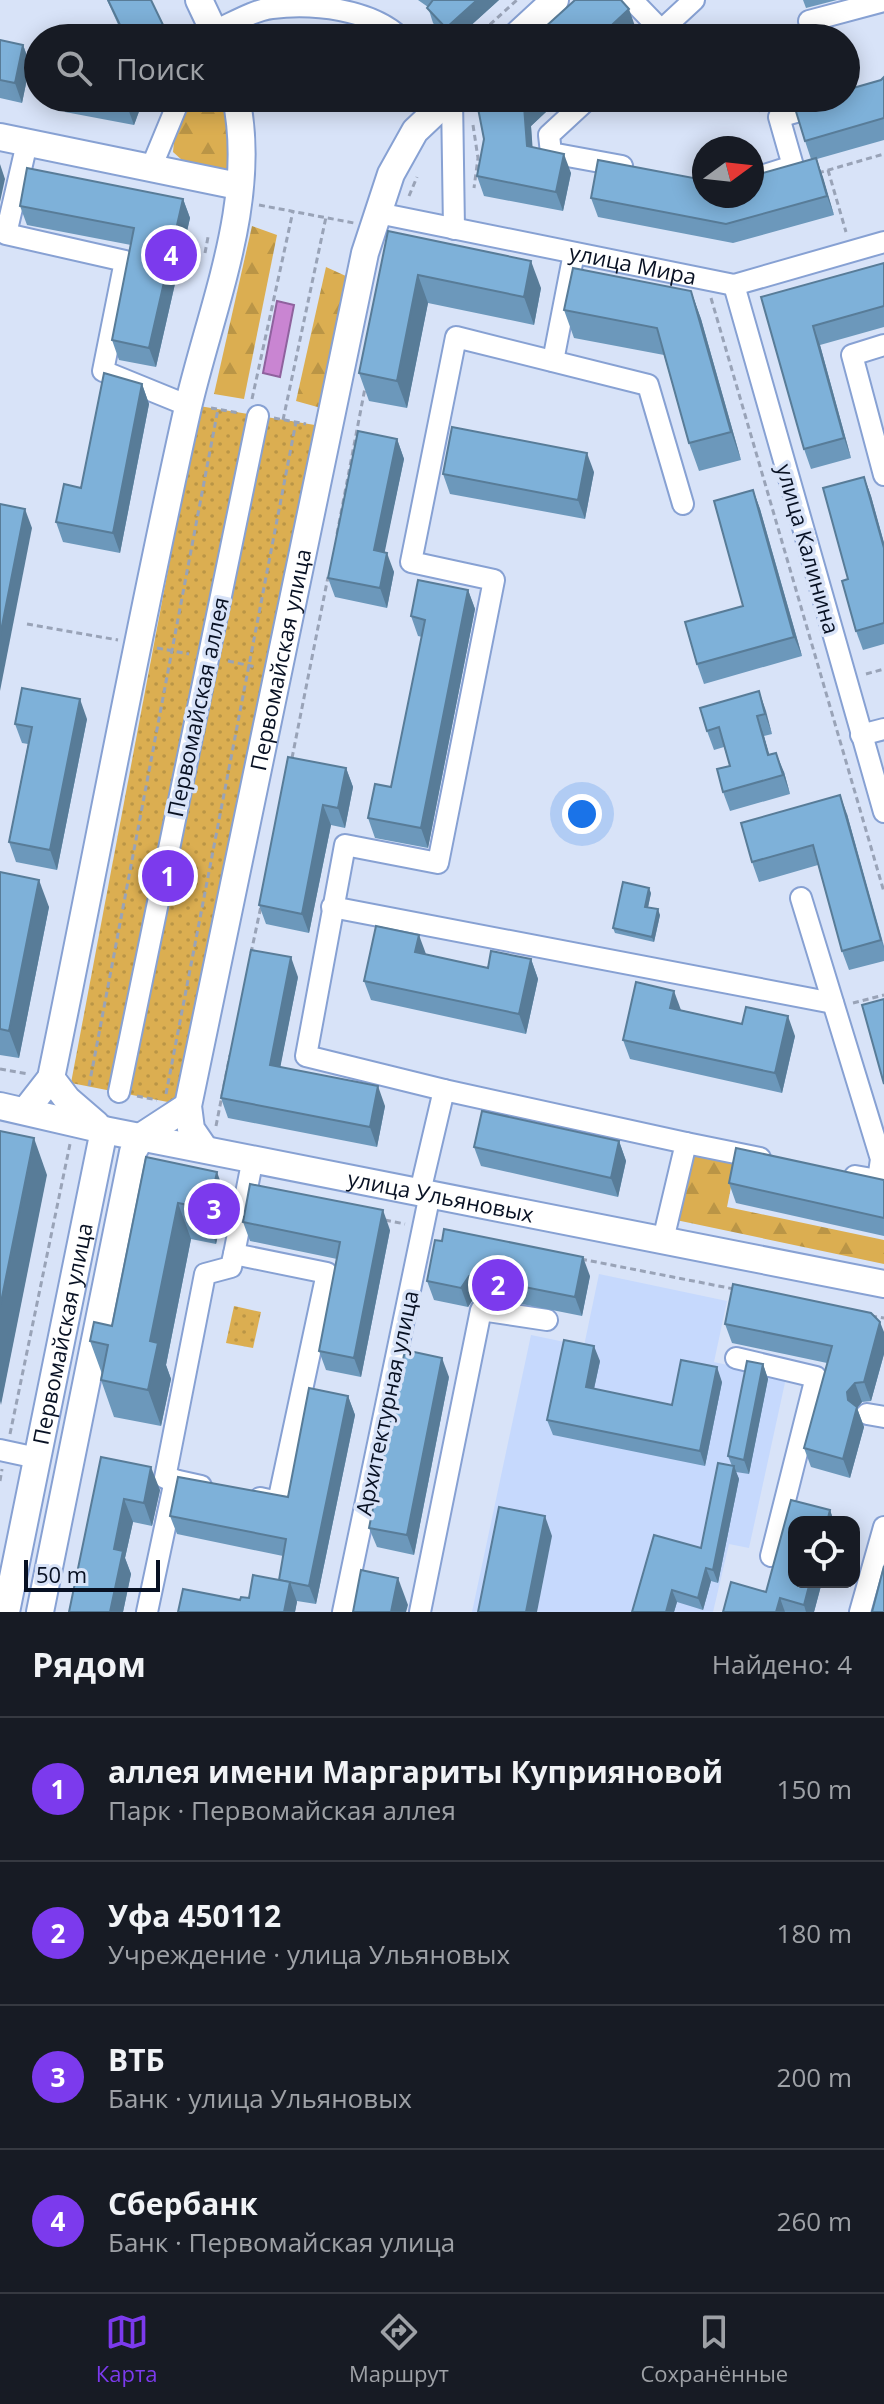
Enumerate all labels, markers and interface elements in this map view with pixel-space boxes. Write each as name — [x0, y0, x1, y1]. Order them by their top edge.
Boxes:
search box — [24, 24, 860, 112]
icon: search — [52, 46, 96, 90]
text: Поиск — [116, 48, 205, 89]
north arrow — [692, 136, 764, 208]
pin: 4 — [145, 225, 197, 285]
street label: улица Мира — [567, 236, 699, 291]
street label: улица Калинина — [770, 460, 848, 637]
street label: Первомайская улица — [242, 546, 317, 773]
street label: Первомайская аллея — [159, 594, 235, 819]
your location — [562, 794, 602, 834]
pin: 1 — [142, 846, 194, 906]
street label: улица Ульяновых — [345, 1162, 537, 1229]
pin: 3 — [188, 1179, 240, 1239]
street label: Первомайская улица — [24, 1220, 99, 1447]
pin: 2 — [472, 1255, 524, 1315]
street label: Архитектурная улица — [347, 1287, 425, 1518]
map controls — [788, 1516, 860, 1588]
button: locate — [788, 1516, 860, 1588]
scale bar — [24, 1556, 160, 1592]
text: 50 m — [36, 1559, 87, 1589]
text: Рядом — [32, 1641, 146, 1687]
text: Найдено: 4 — [712, 1646, 852, 1682]
text: аллея имени Маргариты Куприяновой — [108, 1751, 723, 1792]
text: 1 — [51, 1771, 65, 1807]
text: 150 m — [777, 1771, 852, 1807]
text: Парк · Первомайская аллея — [108, 1792, 456, 1828]
text: Уфа 450112 — [108, 1895, 281, 1936]
text: 2 — [51, 1915, 65, 1951]
text: 180 m — [777, 1915, 852, 1951]
text: Учреждение · улица Ульяновых — [108, 1936, 510, 1972]
text: ВТБ — [108, 2039, 165, 2080]
text: 3 — [51, 2059, 65, 2095]
text: 200 m — [777, 2059, 852, 2095]
text: Банк · улица Ульяновых — [108, 2080, 412, 2116]
text: Сбербанк — [108, 2183, 258, 2224]
text: 4 — [51, 2203, 65, 2239]
text: 260 m — [777, 2203, 852, 2239]
text: Банк · Первомайская улица — [108, 2224, 455, 2260]
tab: Карта — [96, 2310, 157, 2388]
tab: Маршрут — [349, 2310, 449, 2388]
tab: Сохранённые — [641, 2310, 788, 2388]

